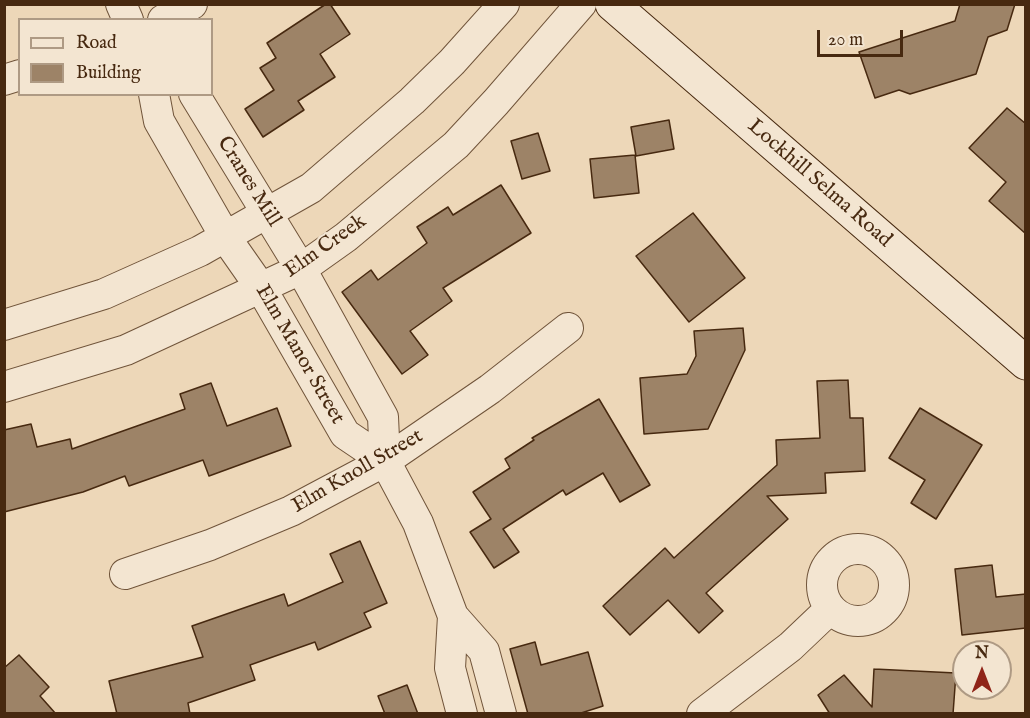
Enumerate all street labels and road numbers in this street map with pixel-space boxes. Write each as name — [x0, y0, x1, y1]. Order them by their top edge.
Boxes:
street label: Lockhill Selma Road — [742, 114, 896, 254]
street label: Cranes Mill — [210, 132, 286, 232]
street label: Elm Creek — [280, 210, 372, 284]
street label: Elm Manor Street — [249, 281, 349, 429]
street label: Elm Knoll Street — [288, 424, 428, 520]

